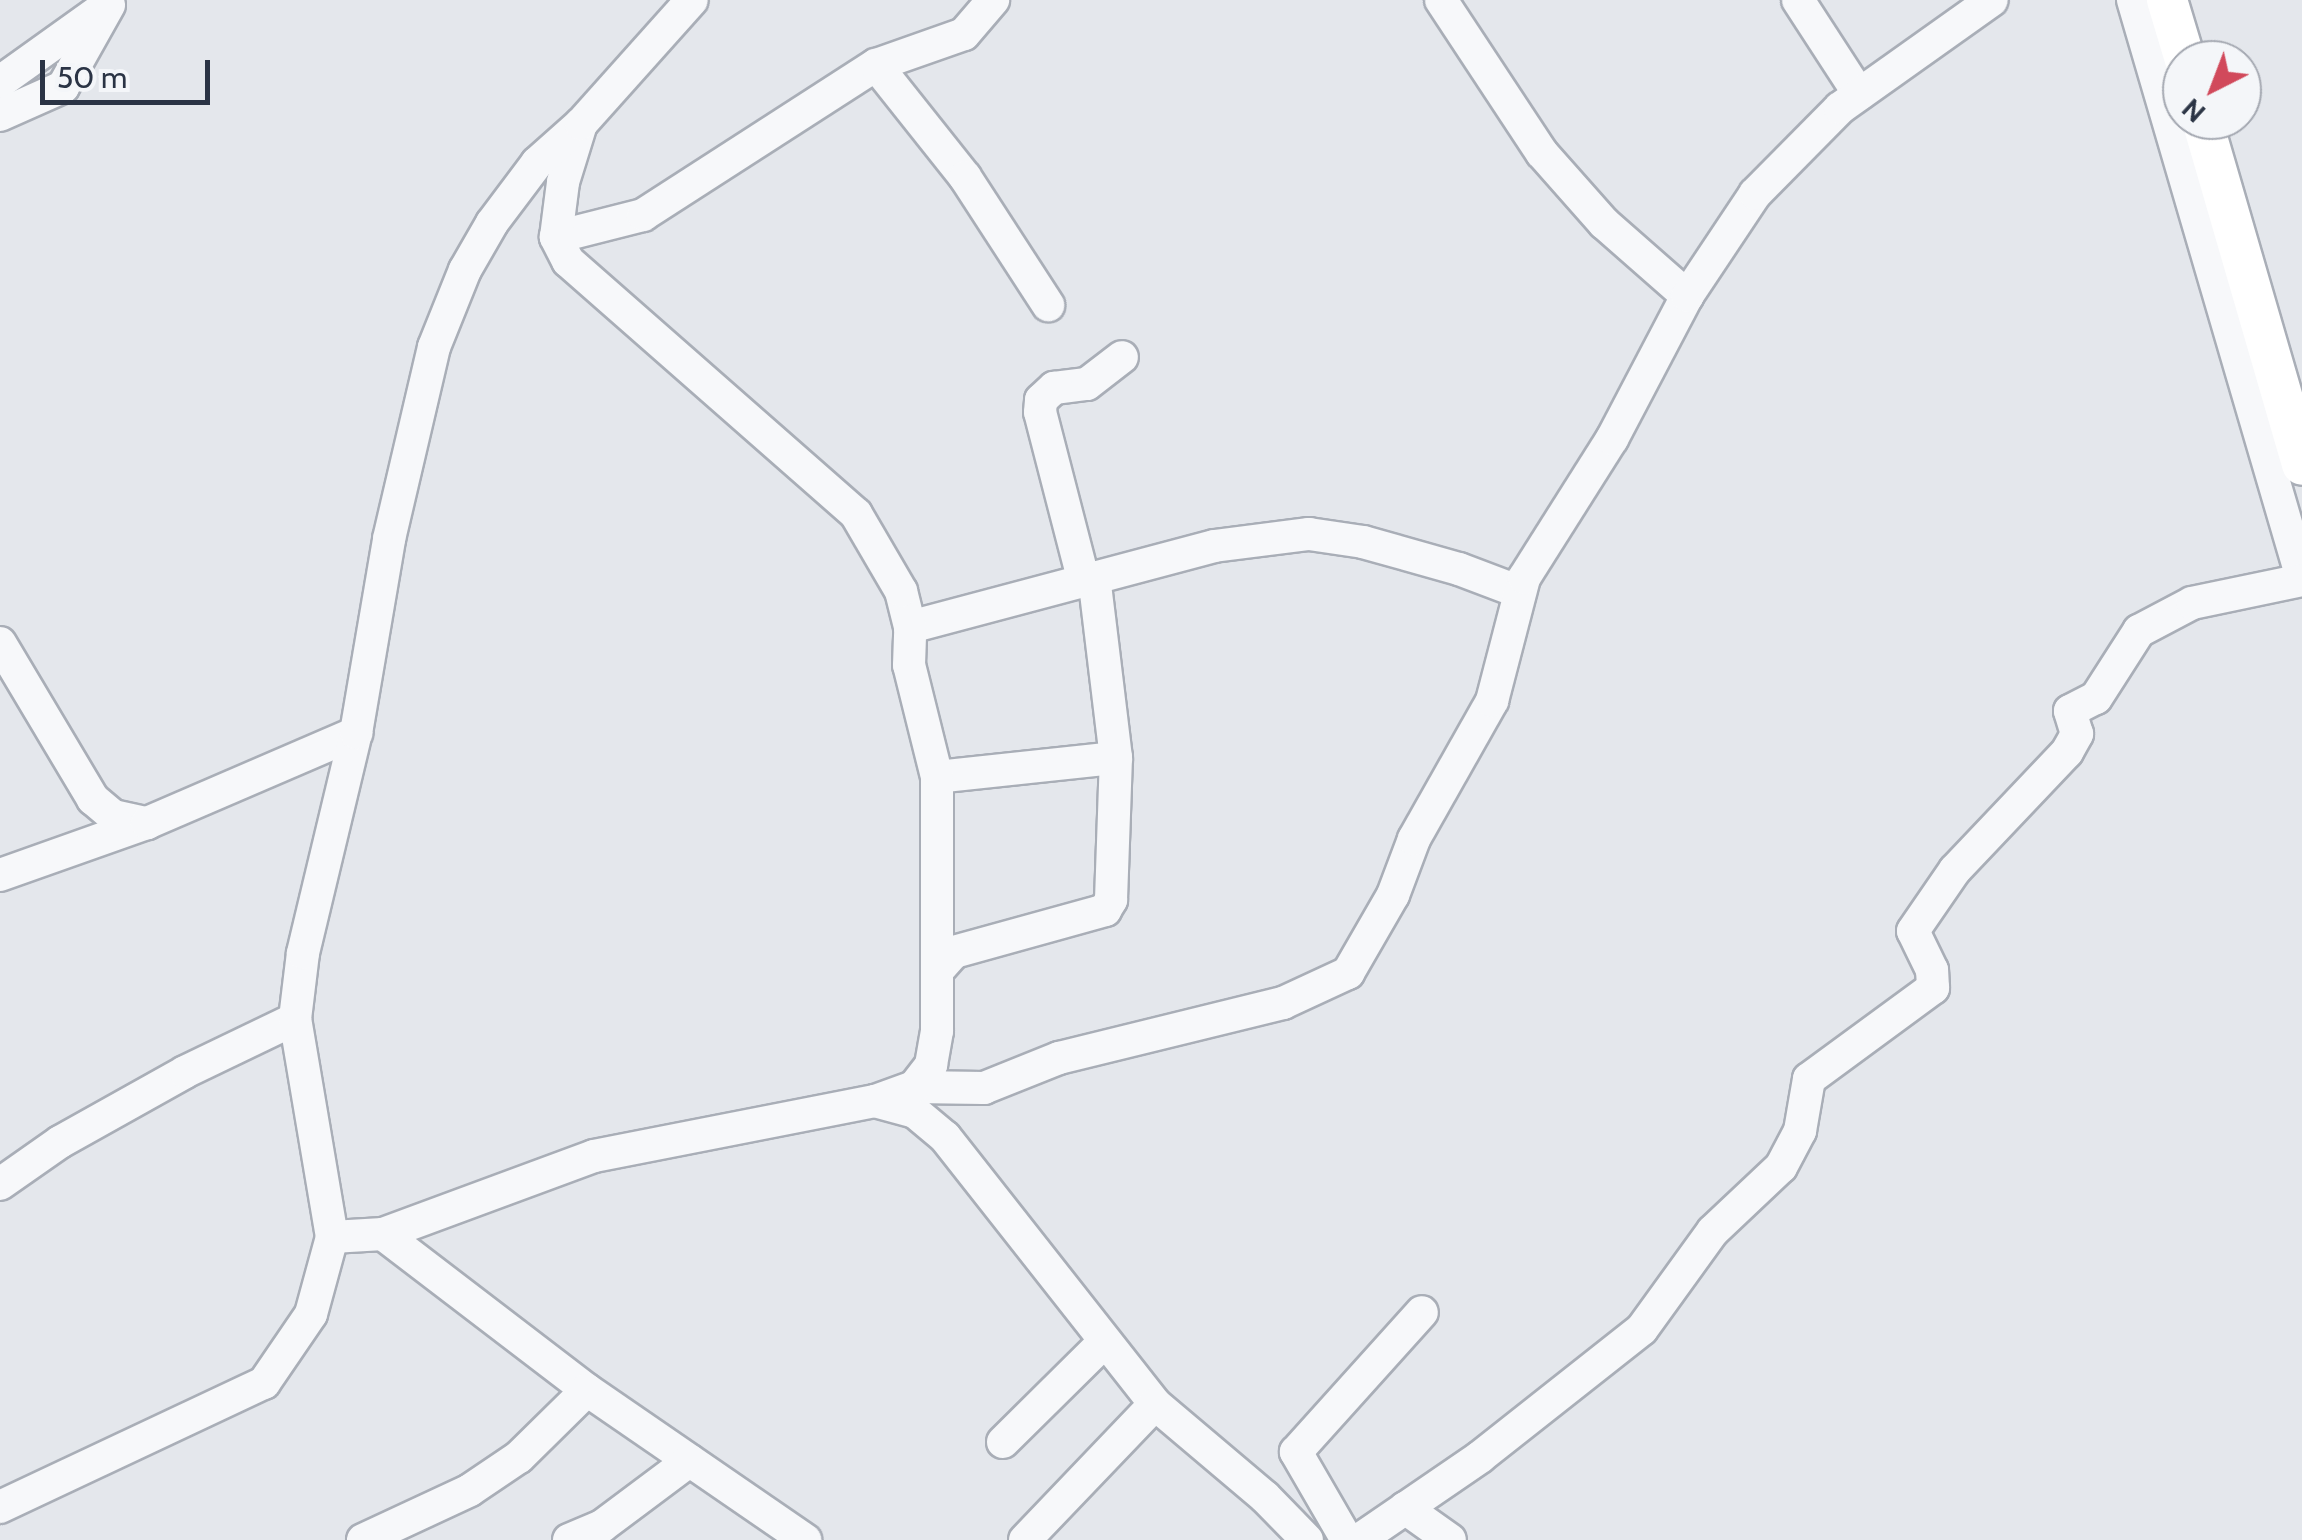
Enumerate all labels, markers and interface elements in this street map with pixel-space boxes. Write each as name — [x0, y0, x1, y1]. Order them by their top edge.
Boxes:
scale bar — [45, 40, 215, 102]
north arrow — [2162, 40, 2262, 140]
text: 50 m — [57, 59, 127, 96]
text: N — [2175, 92, 2212, 130]

